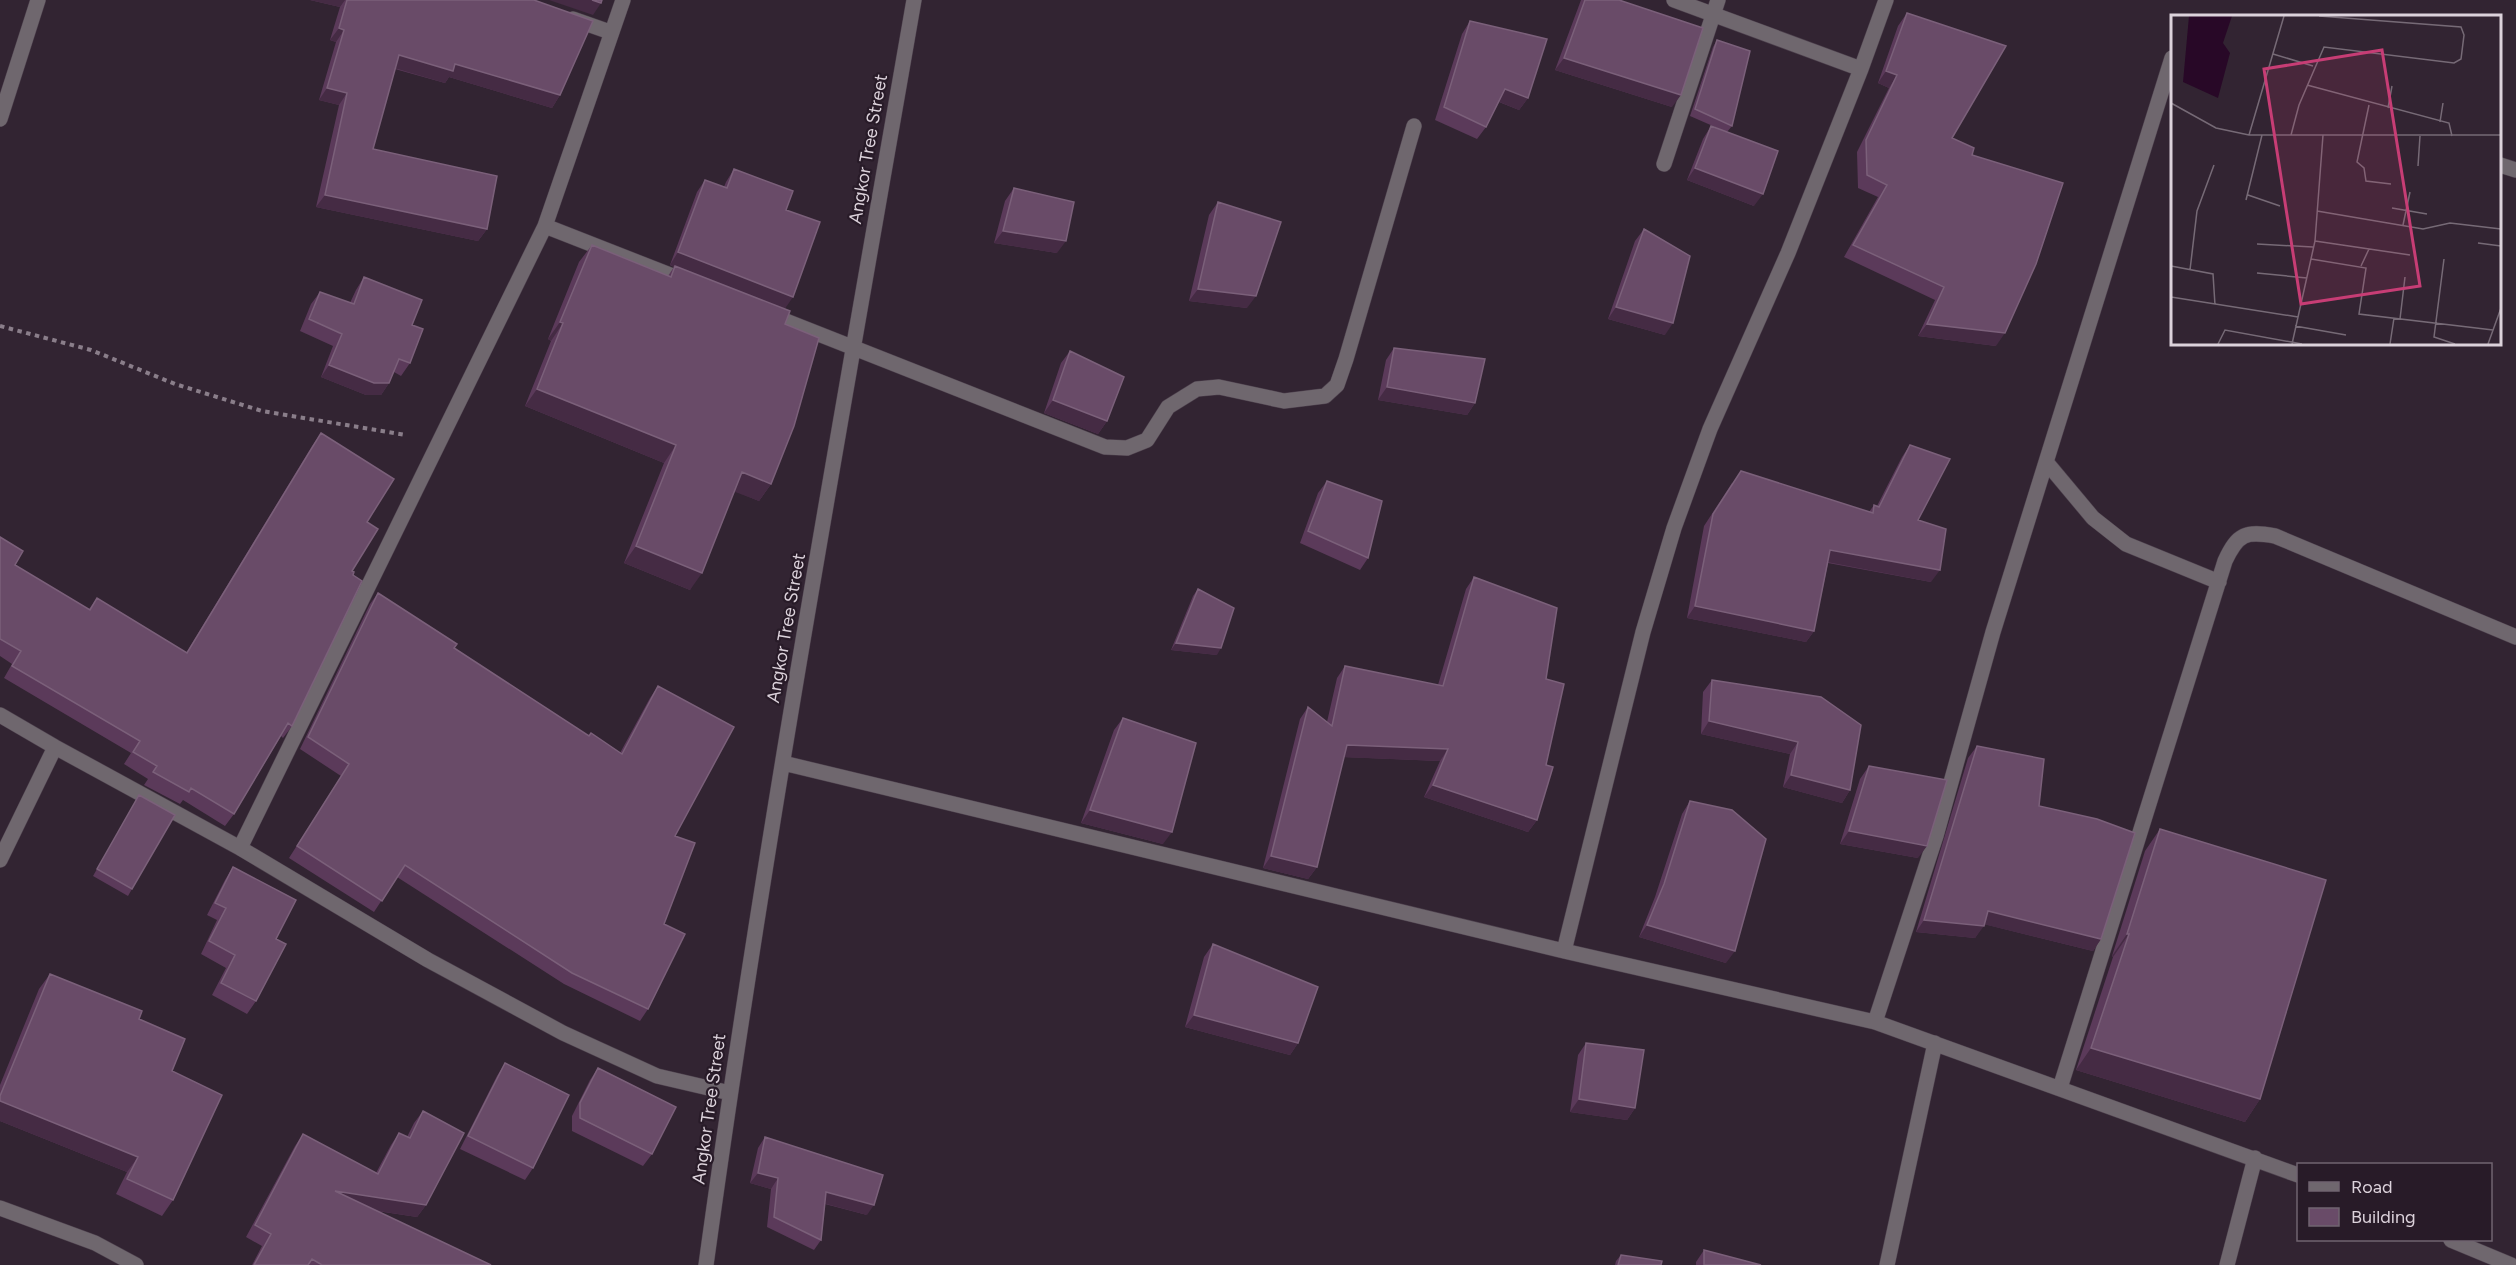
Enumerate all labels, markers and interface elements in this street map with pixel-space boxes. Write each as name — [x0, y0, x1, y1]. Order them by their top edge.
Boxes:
inset map — [2171, 15, 2501, 345]
street label: Angkor Tree Street — [844, 72, 892, 226]
street label: Angkor Tree Street — [762, 551, 810, 705]
street label: Angkor Tree Street — [688, 1032, 730, 1186]
legend — [2297, 1163, 2492, 1241]
text: Road — [2351, 1176, 2392, 1198]
text: Building — [2351, 1206, 2416, 1228]

